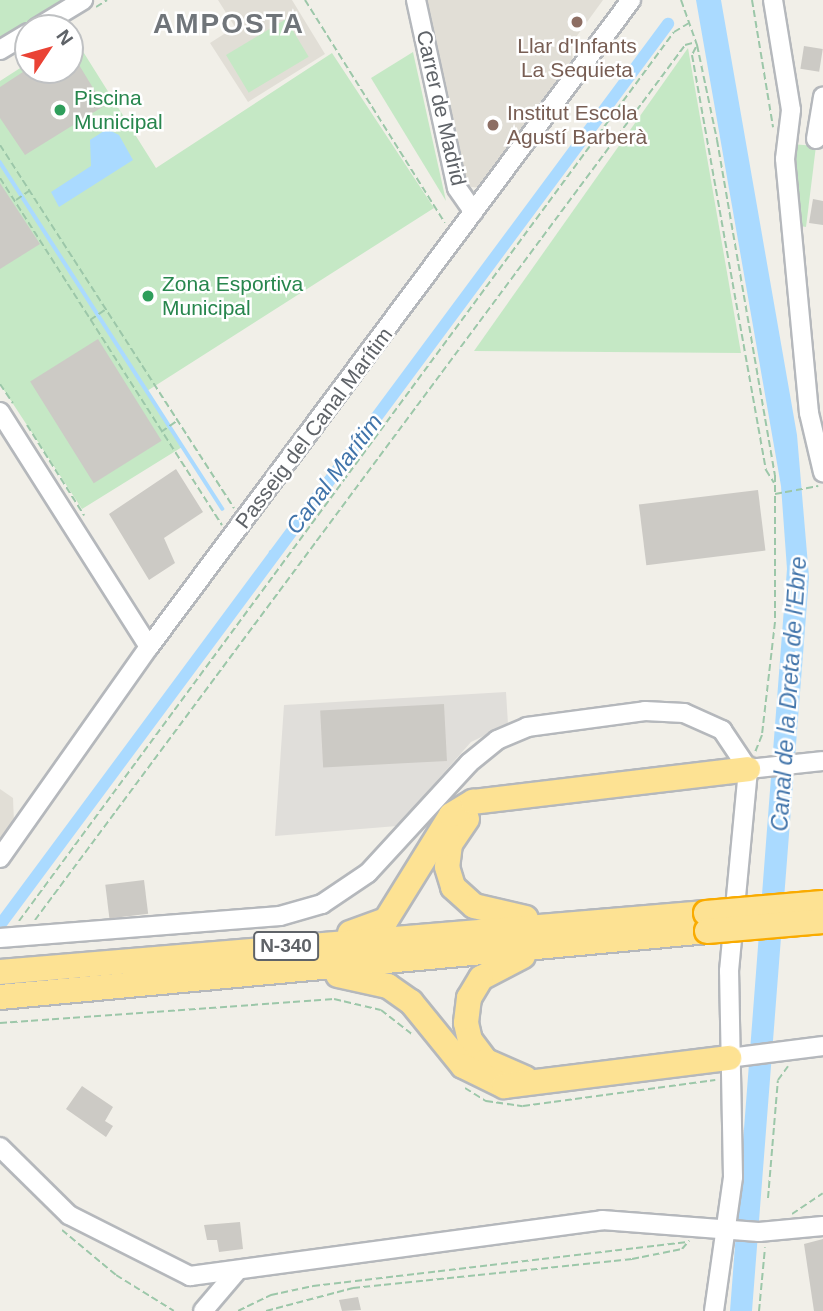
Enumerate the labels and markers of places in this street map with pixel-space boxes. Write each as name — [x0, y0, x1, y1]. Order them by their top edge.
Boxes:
marker: Llar d'Infants La Sequieta — [569, 14, 585, 30]
place label: Llar d'Infants La Sequieta — [517, 33, 637, 83]
place label: Piscina Municipal — [74, 85, 163, 135]
place label: Institut Escola Agustí Barberà — [507, 100, 647, 150]
marker: Piscina Municipal — [52, 102, 68, 118]
marker: Institut Escola Agustí Barberà — [485, 117, 501, 133]
place label: Zona Esportiva Municipal — [162, 271, 303, 321]
marker: Zona Esportiva Municipal — [140, 288, 156, 304]

